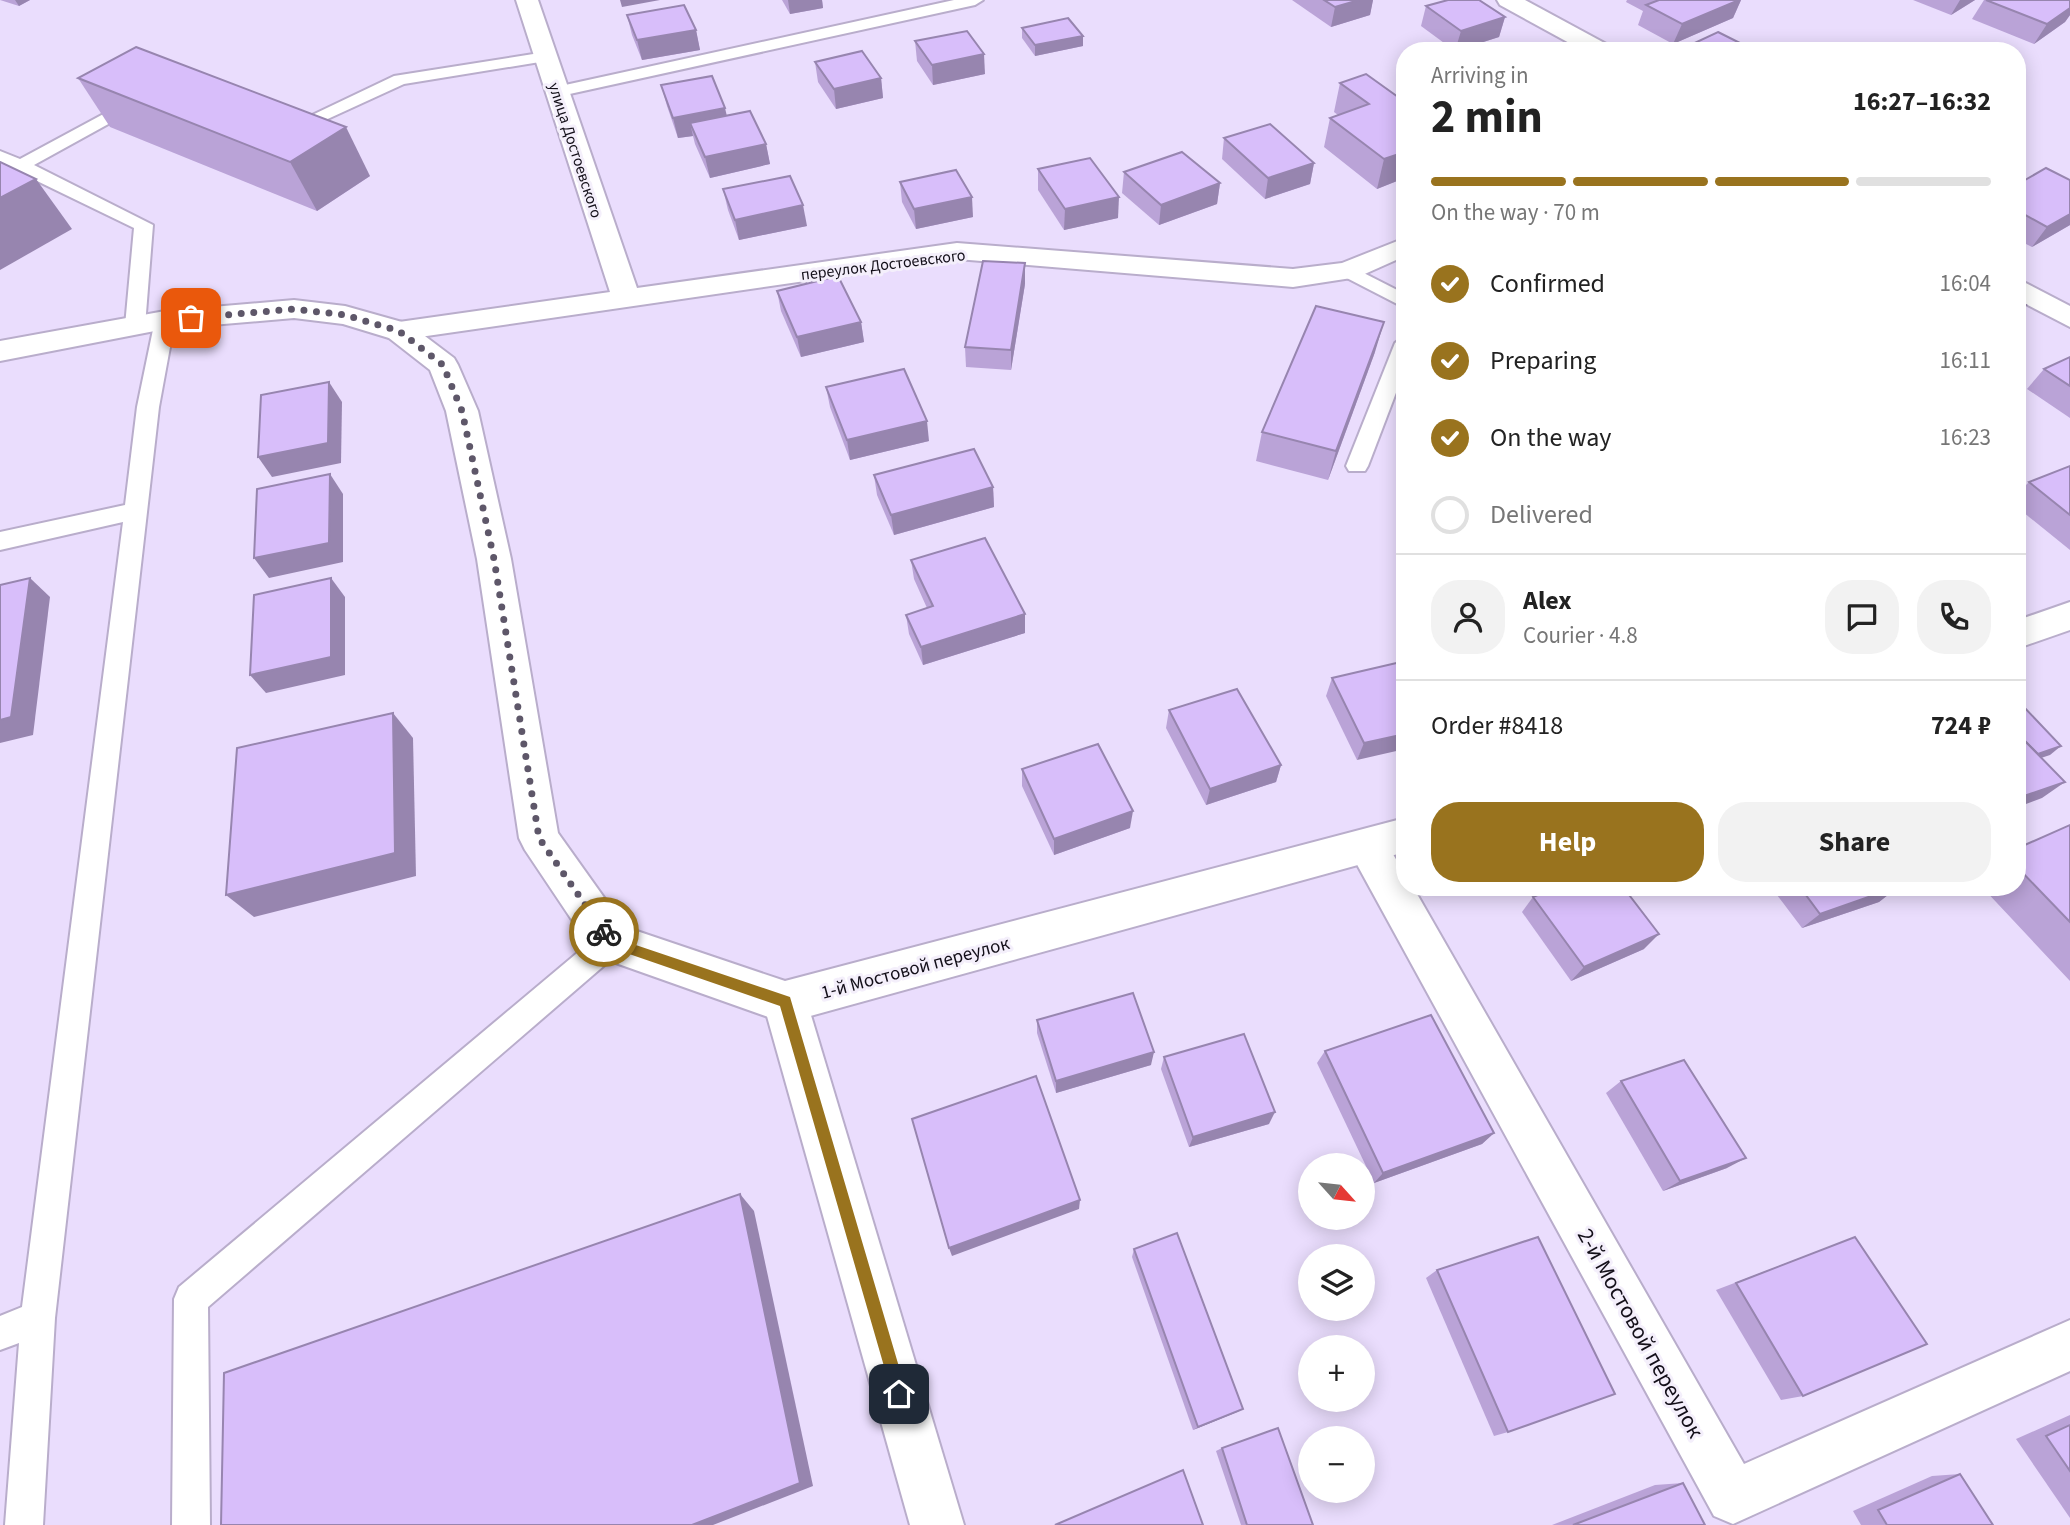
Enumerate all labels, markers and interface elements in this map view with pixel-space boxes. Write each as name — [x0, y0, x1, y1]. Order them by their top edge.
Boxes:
text: Arriving in — [1431, 59, 1529, 92]
street label: улица Достоевского — [543, 80, 607, 221]
text: 16:27–16:32 — [1853, 83, 1991, 120]
text: 2 min — [1431, 85, 1543, 150]
text: On the way · 70 m — [1431, 196, 1600, 229]
street label: переулок Достоевского — [800, 244, 967, 286]
icon: check — [1431, 265, 1469, 303]
text: Confirmed — [1490, 265, 1605, 302]
text: 16:04 — [1940, 267, 1991, 300]
pin — [161, 288, 221, 348]
icon: bag — [172, 299, 210, 337]
icon: check — [1431, 342, 1469, 380]
text: Preparing — [1490, 342, 1596, 379]
text: 16:11 — [1940, 344, 1991, 377]
icon: check — [1431, 419, 1469, 457]
text: On the way — [1490, 419, 1611, 456]
text: 16:23 — [1940, 421, 1991, 454]
text: Delivered — [1490, 496, 1593, 533]
button: person — [1431, 580, 1505, 654]
button: chat — [1825, 580, 1899, 654]
button: phone — [1917, 580, 1991, 654]
text: Alex — [1523, 582, 1572, 619]
text: Courier · 4.8 — [1523, 619, 1638, 652]
text: Order #8418 — [1431, 707, 1563, 744]
text: 724 ₽ — [1931, 707, 1991, 744]
button: Help — [1431, 802, 1704, 882]
button: Share — [1718, 802, 1991, 882]
courier — [569, 897, 639, 967]
icon: bike — [585, 913, 623, 951]
street label: 1-й Мостовой переулок — [818, 930, 1013, 1007]
north arrow — [1298, 1153, 1376, 1230]
map controls — [1298, 1153, 1375, 1503]
street label: 2-й Мостовой переулок — [1569, 1222, 1712, 1445]
button: layers — [1298, 1244, 1375, 1321]
button: + — [1298, 1335, 1375, 1412]
pin — [869, 1364, 929, 1424]
icon: home — [880, 1375, 918, 1413]
button: − — [1298, 1426, 1375, 1503]

